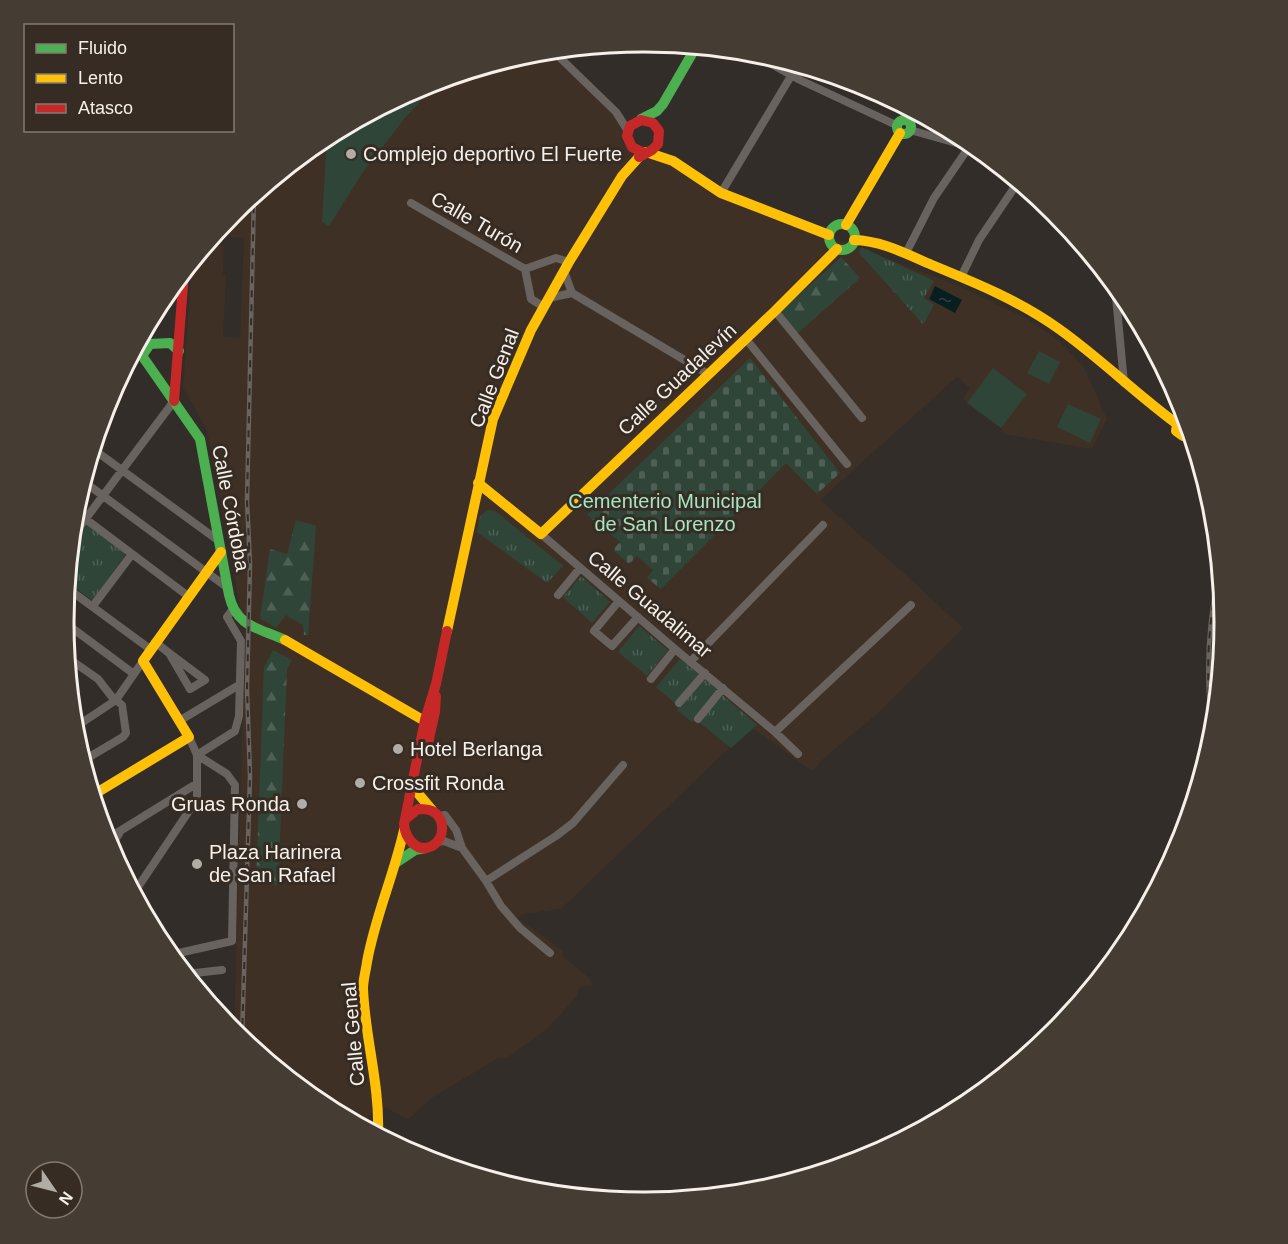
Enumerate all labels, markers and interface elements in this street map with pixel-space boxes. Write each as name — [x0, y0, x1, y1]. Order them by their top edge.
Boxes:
legend — [24, 24, 234, 132]
text: Fluido — [78, 38, 127, 58]
text: Lento — [78, 68, 123, 88]
text: Atasco — [78, 98, 133, 118]
place label: Complejo deportivo El Fuerte — [363, 143, 622, 165]
marker: Complejo deportivo El Fuerte — [344, 147, 358, 161]
street label: Calle Turón — [427, 187, 527, 257]
street label: Calle Guadalevín — [613, 319, 741, 439]
street label: Calle Genal — [465, 325, 523, 431]
street label: Calle Córdoba — [208, 443, 254, 574]
park label: Cementerio Municipal de San Lorenzo — [568, 490, 762, 535]
street label: Calle Guadalimar — [584, 546, 717, 662]
place label: Hotel Berlanga — [410, 738, 543, 760]
marker: Hotel Berlanga — [391, 742, 405, 756]
place label: Crossfit Ronda — [372, 772, 505, 794]
marker: Crossfit Ronda — [353, 776, 367, 790]
place label: Gruas Ronda — [171, 793, 291, 815]
marker: Gruas Ronda — [295, 797, 309, 811]
place label: Plaza Harinera de San Rafael — [209, 841, 342, 886]
marker: Plaza Harinera de San Rafael — [190, 857, 204, 871]
street label: Calle Genal — [337, 981, 369, 1087]
north arrow — [24, 1160, 84, 1220]
text: N — [56, 1189, 76, 1208]

